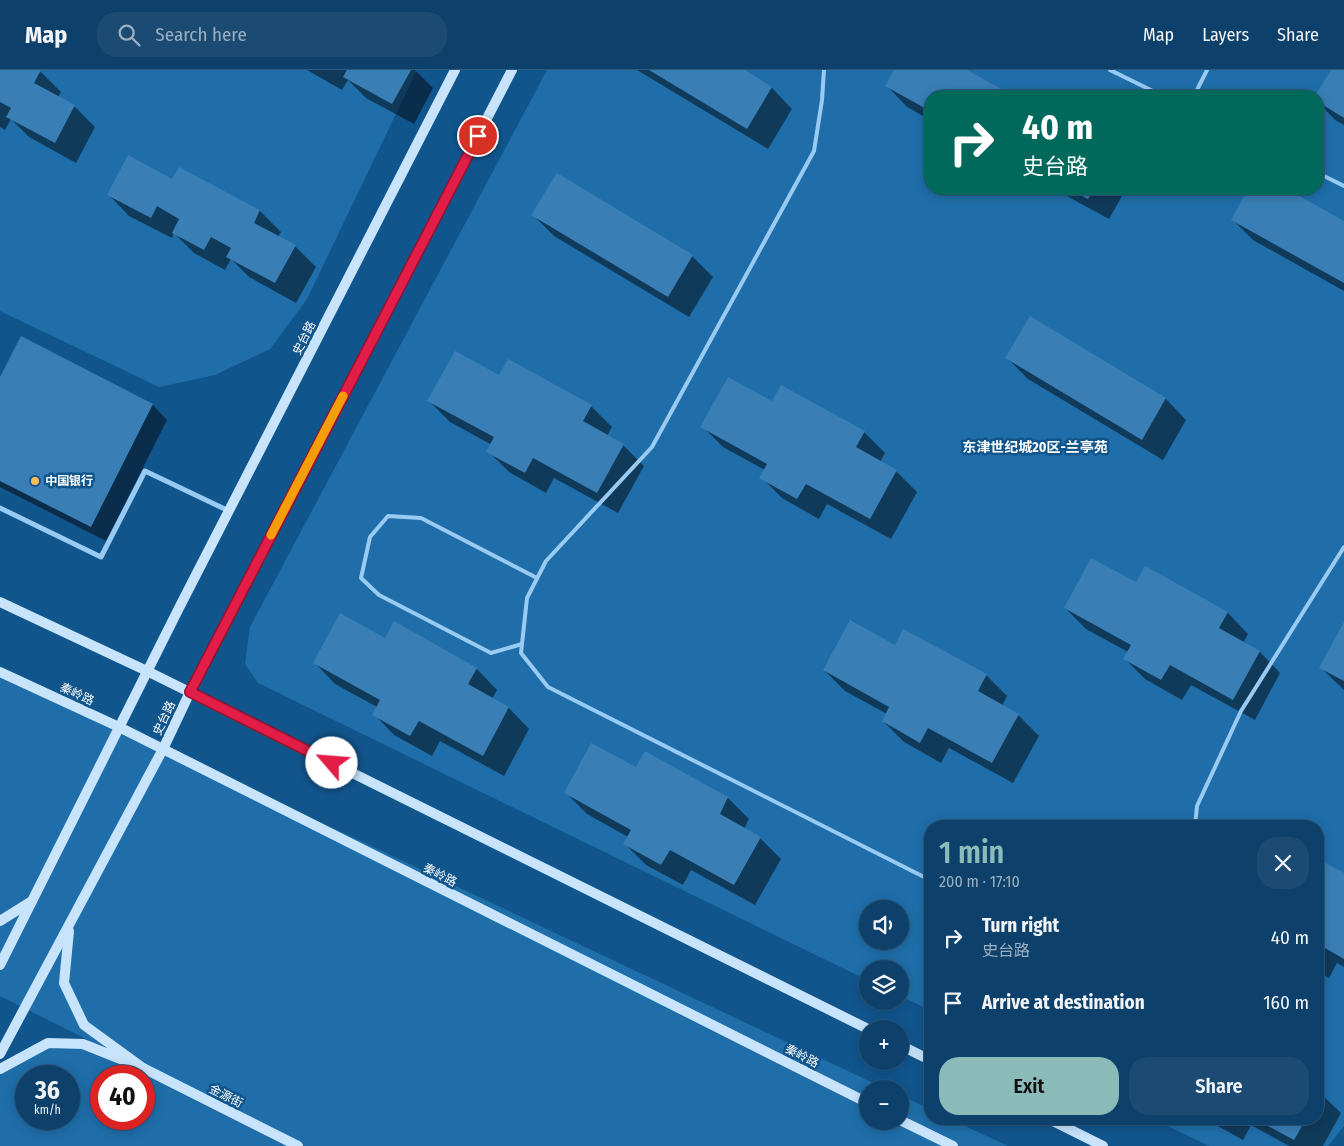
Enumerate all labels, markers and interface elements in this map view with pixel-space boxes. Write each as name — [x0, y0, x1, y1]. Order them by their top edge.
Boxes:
search box — [97, 12, 447, 57]
text: Map — [25, 21, 67, 49]
icon: search — [115, 21, 143, 49]
text: Search here — [155, 23, 247, 46]
text: Map — [1143, 24, 1174, 46]
text: Layers — [1202, 24, 1249, 46]
text: Share — [1277, 24, 1319, 46]
text: 40 m — [1022, 106, 1093, 148]
icon: right — [939, 110, 1004, 175]
pin — [457, 115, 499, 157]
icon: arrive — [464, 122, 492, 150]
text: 史台路 — [1022, 153, 1088, 180]
street label: 史台路 — [290, 319, 318, 357]
district label: 东津世纪城20区-兰亭苑 — [962, 439, 1108, 456]
place label: 中国银行 — [45, 474, 93, 488]
marker: 中国银行 — [29, 475, 41, 487]
street label: 秦岭路 — [58, 680, 96, 708]
street label: 史台路 — [150, 699, 178, 737]
position arrow — [305, 736, 357, 788]
text: 1 min — [939, 835, 1004, 871]
button: close — [1257, 837, 1309, 889]
street label: 秦岭路 — [421, 861, 459, 889]
text: 200 m · 17:10 — [939, 872, 1020, 891]
map controls — [859, 900, 909, 1130]
button: sound — [859, 900, 909, 950]
text: Turn right — [982, 914, 1059, 937]
icon: right — [939, 924, 967, 952]
text: 40 m — [1271, 926, 1309, 949]
text: 史台路 — [982, 941, 1030, 960]
button: layers — [859, 960, 909, 1010]
icon: arrive — [939, 989, 967, 1017]
text: Arrive at destination — [982, 991, 1145, 1014]
text: 160 m — [1263, 991, 1309, 1014]
button: + — [859, 1020, 909, 1070]
street label: 秦岭路 — [783, 1042, 821, 1070]
button: Exit — [939, 1057, 1119, 1115]
button: Share — [1129, 1057, 1309, 1115]
speed limit sign: 40 — [90, 1065, 155, 1130]
text: 36 — [35, 1076, 60, 1106]
button: − — [859, 1080, 909, 1130]
street label: 金源街 — [207, 1082, 245, 1110]
text: km/h — [34, 1103, 61, 1117]

